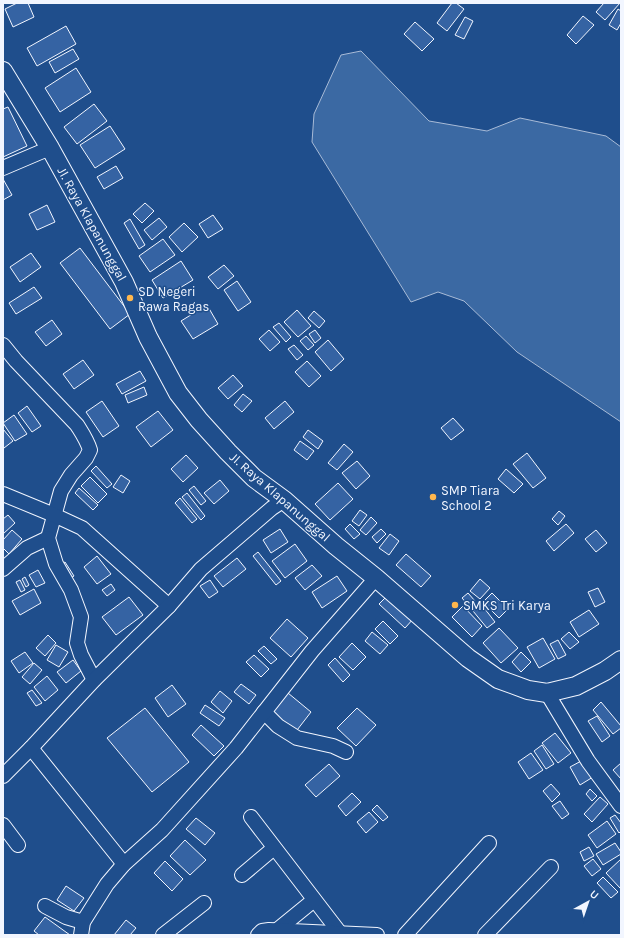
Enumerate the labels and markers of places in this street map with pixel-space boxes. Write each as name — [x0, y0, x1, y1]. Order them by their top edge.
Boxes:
place label: SD Negeri Rawa Ragas — [138, 284, 209, 314]
marker: SD Negeri Rawa Ragas — [125, 293, 135, 303]
place label: SMP Tiara School 2 — [441, 483, 500, 513]
marker: SMP Tiara School 2 — [428, 492, 438, 502]
place label: SMKS Tri Karya — [463, 598, 551, 613]
marker: SMKS Tri Karya — [450, 600, 460, 610]

